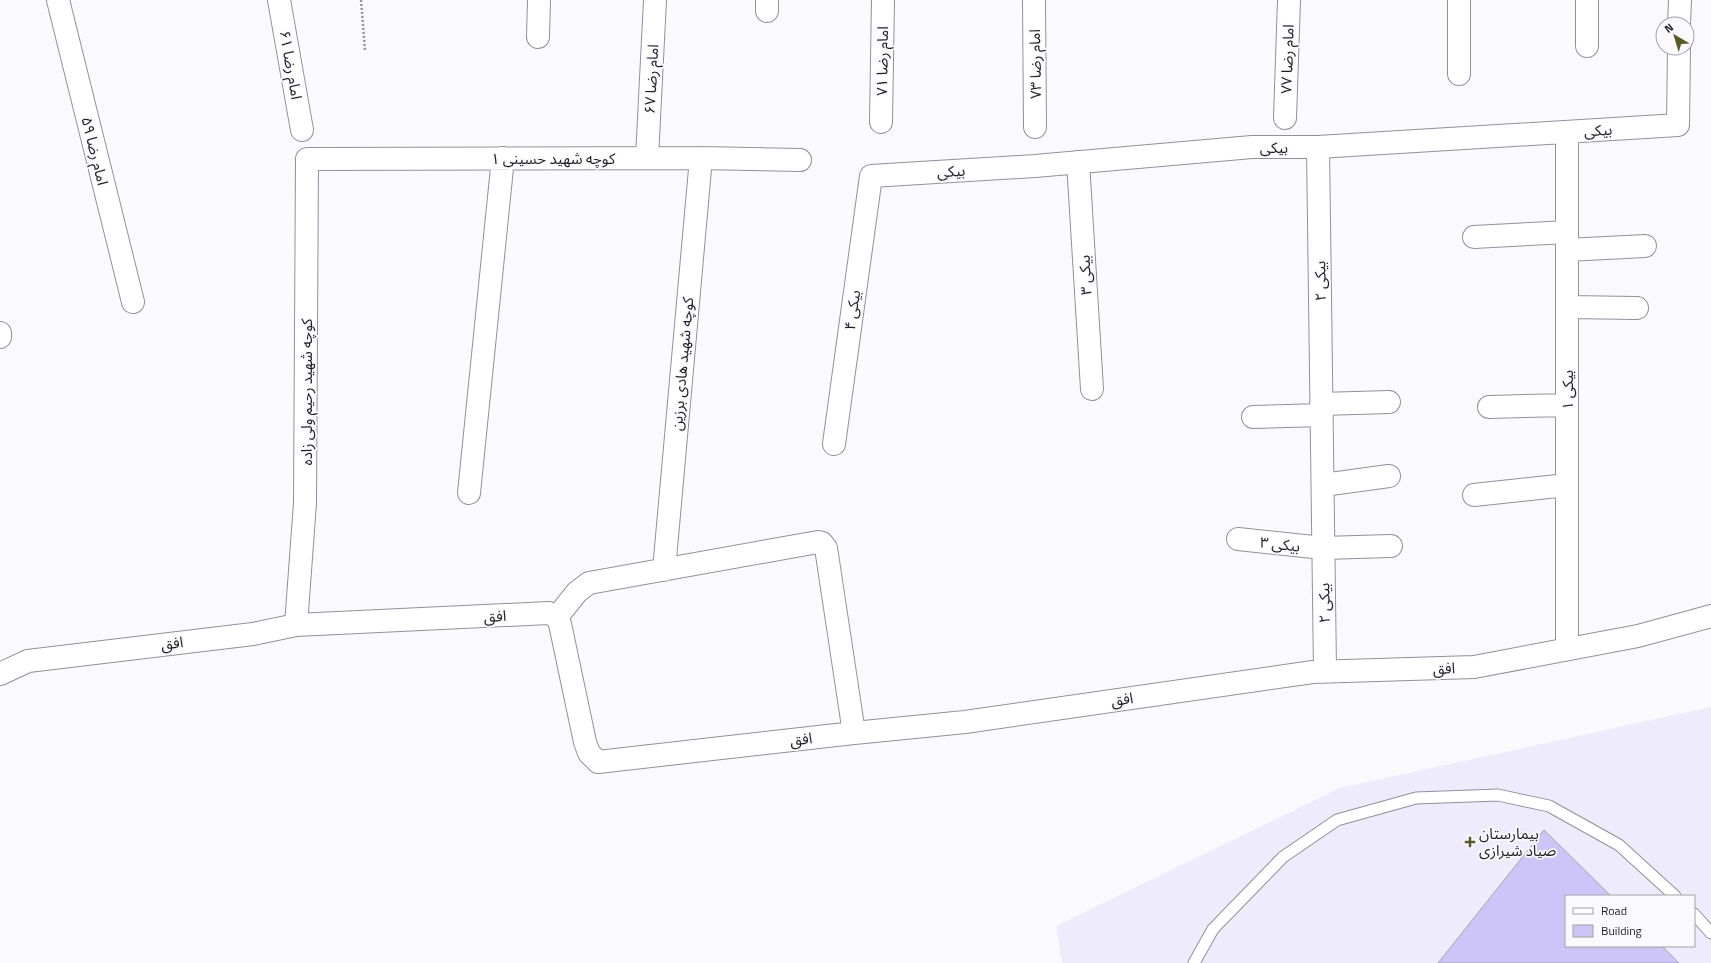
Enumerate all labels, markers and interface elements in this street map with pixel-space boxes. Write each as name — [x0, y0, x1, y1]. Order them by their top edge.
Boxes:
north arrow — [1655, 16, 1695, 56]
text: N — [1661, 19, 1677, 37]
street label: امام رضا ۷۷ — [1274, 24, 1300, 94]
street label: امام رضا ۷۱ — [870, 26, 894, 96]
street label: امام رضا ۶۱ — [274, 29, 308, 101]
street label: امام رضا ۷۳ — [1023, 29, 1047, 99]
street label: امام رضا ۶۷ — [638, 44, 664, 114]
street label: ۵۹ امام رضا — [75, 114, 115, 188]
street label: بیکی — [1583, 118, 1613, 142]
street label: بیکی — [1260, 136, 1288, 159]
street label: کوچه شهید حسینی ۱ — [491, 147, 616, 170]
street label: بیکی — [936, 159, 966, 183]
street label: ۳ بیکی — [1072, 254, 1098, 296]
street label: ۲ بیکی — [1308, 261, 1332, 301]
street label: ۴ بیکی — [838, 289, 866, 331]
street label: کوچه شهید هادی برزین — [665, 295, 699, 432]
street label: کوچه شهید رحیم ولی زاده — [295, 318, 318, 465]
street label: ۱ بیکی — [1556, 370, 1579, 410]
street label: ۳ بیکی — [1259, 530, 1301, 558]
street label: ۲ بیکی — [1312, 583, 1336, 623]
street label: افق — [483, 604, 507, 628]
street label: افق — [159, 630, 185, 656]
street label: افق — [1432, 656, 1456, 680]
street label: افق — [1109, 686, 1135, 712]
street label: افق — [788, 726, 814, 752]
place label: بیمارستان صیاد شیرازی — [1479, 822, 1556, 862]
marker: بیمارستان صیاد شیرازی — [1464, 836, 1476, 848]
legend — [1565, 895, 1695, 947]
text: Road — [1601, 901, 1627, 920]
text: Building — [1601, 921, 1642, 940]

